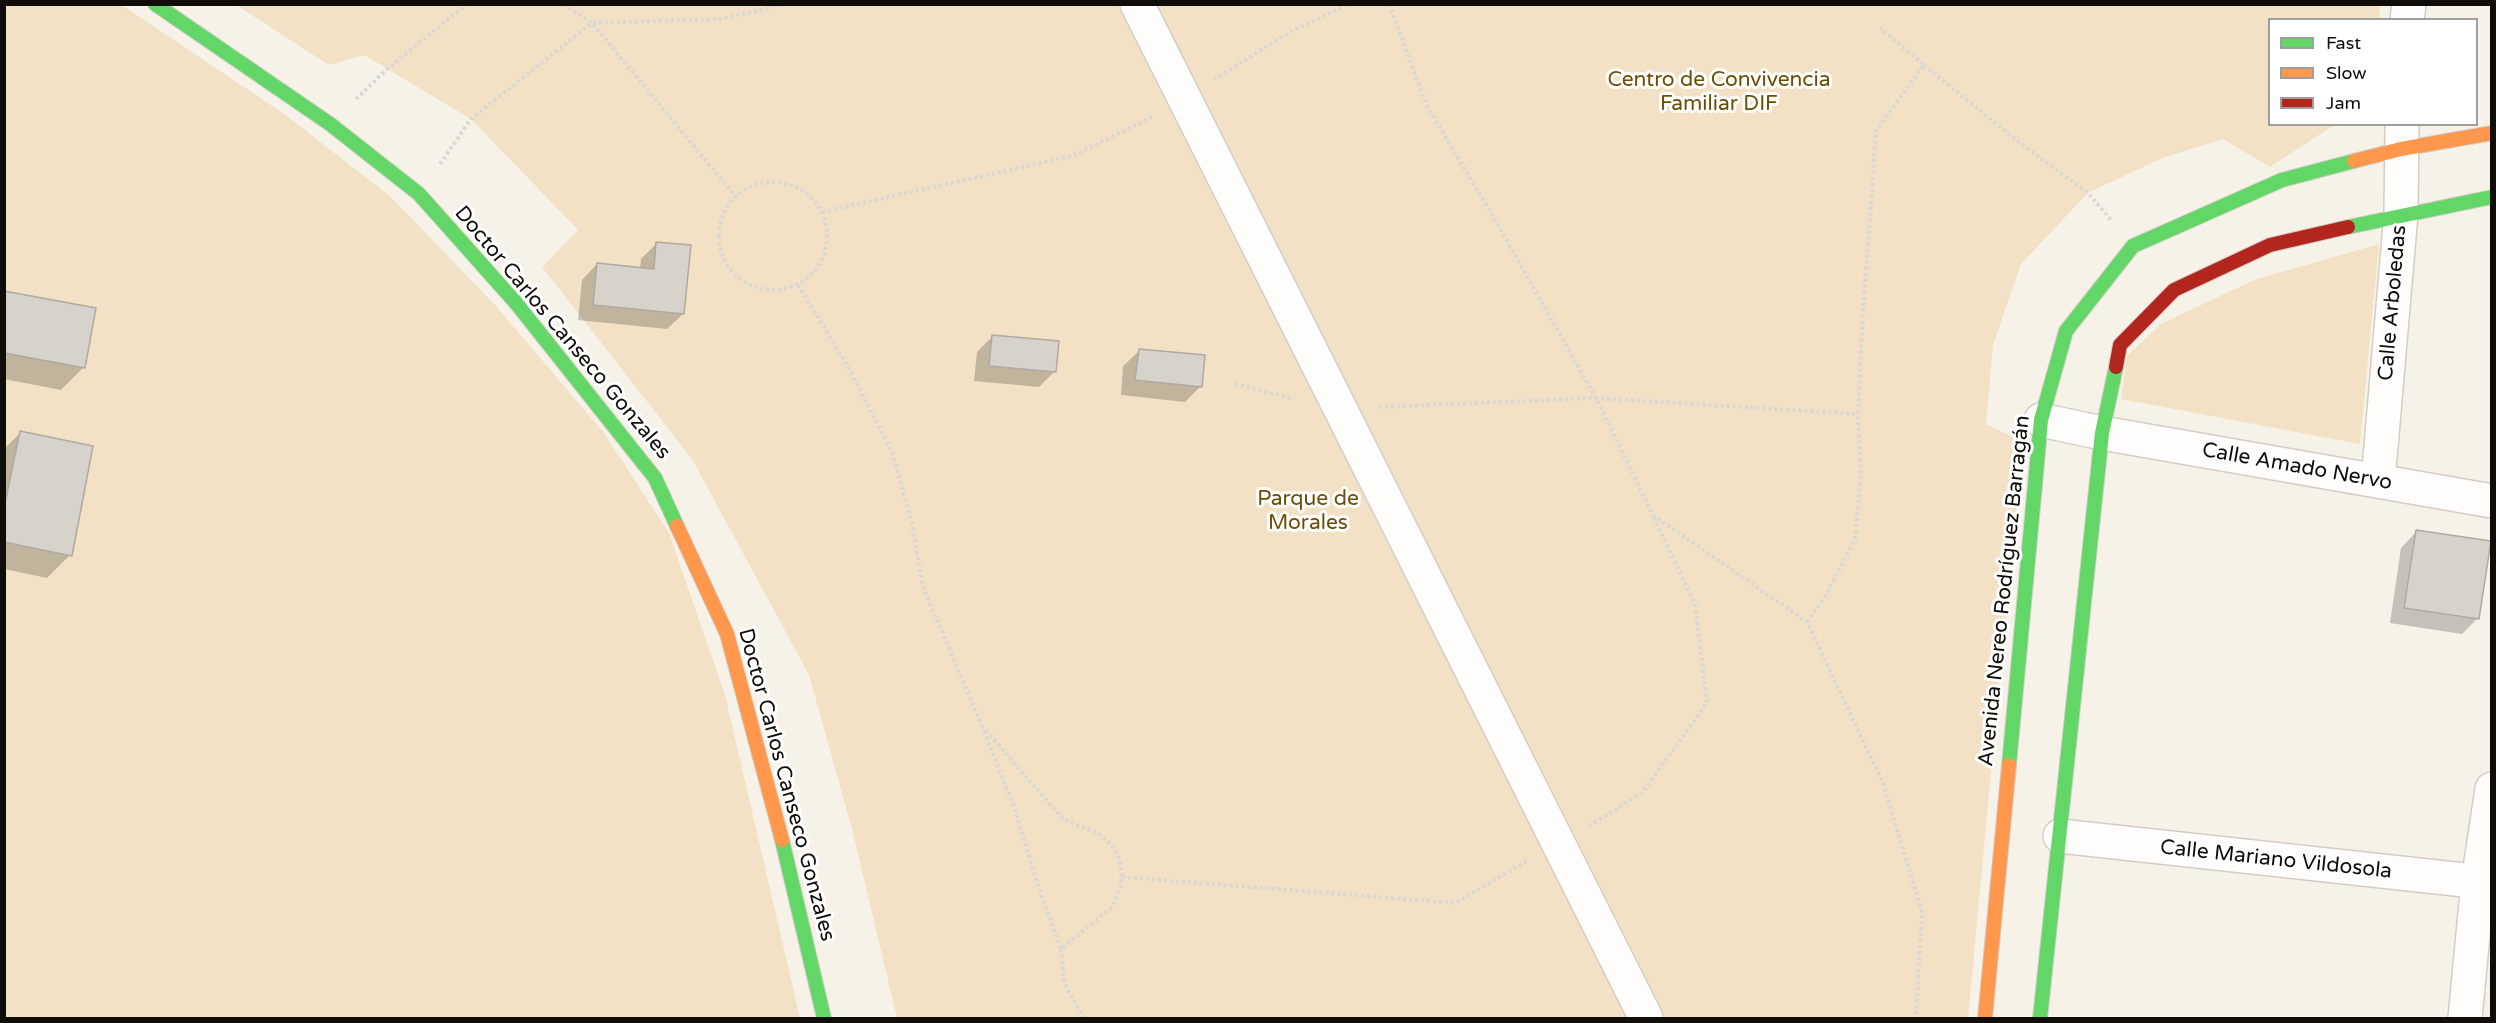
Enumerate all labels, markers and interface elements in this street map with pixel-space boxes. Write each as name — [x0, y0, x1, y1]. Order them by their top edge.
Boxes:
legend — [2268, 18, 2478, 126]
text: Fast — [2326, 32, 2361, 54]
text: Slow — [2326, 62, 2367, 84]
park label: Centro de Convivencia Familiar DIF — [1607, 67, 1831, 117]
text: Jam — [2326, 92, 2361, 114]
street label: Doctor Carlos Canseco Gonzales — [449, 201, 675, 465]
street label: Calle Arboledas — [2374, 224, 2412, 382]
street label: Avenida Nereo Rodríguez Barragán — [1974, 414, 2036, 768]
street label: Calle Amado Nervo — [2200, 438, 2394, 496]
park label: Parque de Morales — [1257, 486, 1359, 536]
street label: Doctor Carlos Canseco Gonzales — [732, 626, 840, 944]
street label: Calle Mariano Vildosola — [2159, 835, 2393, 885]

